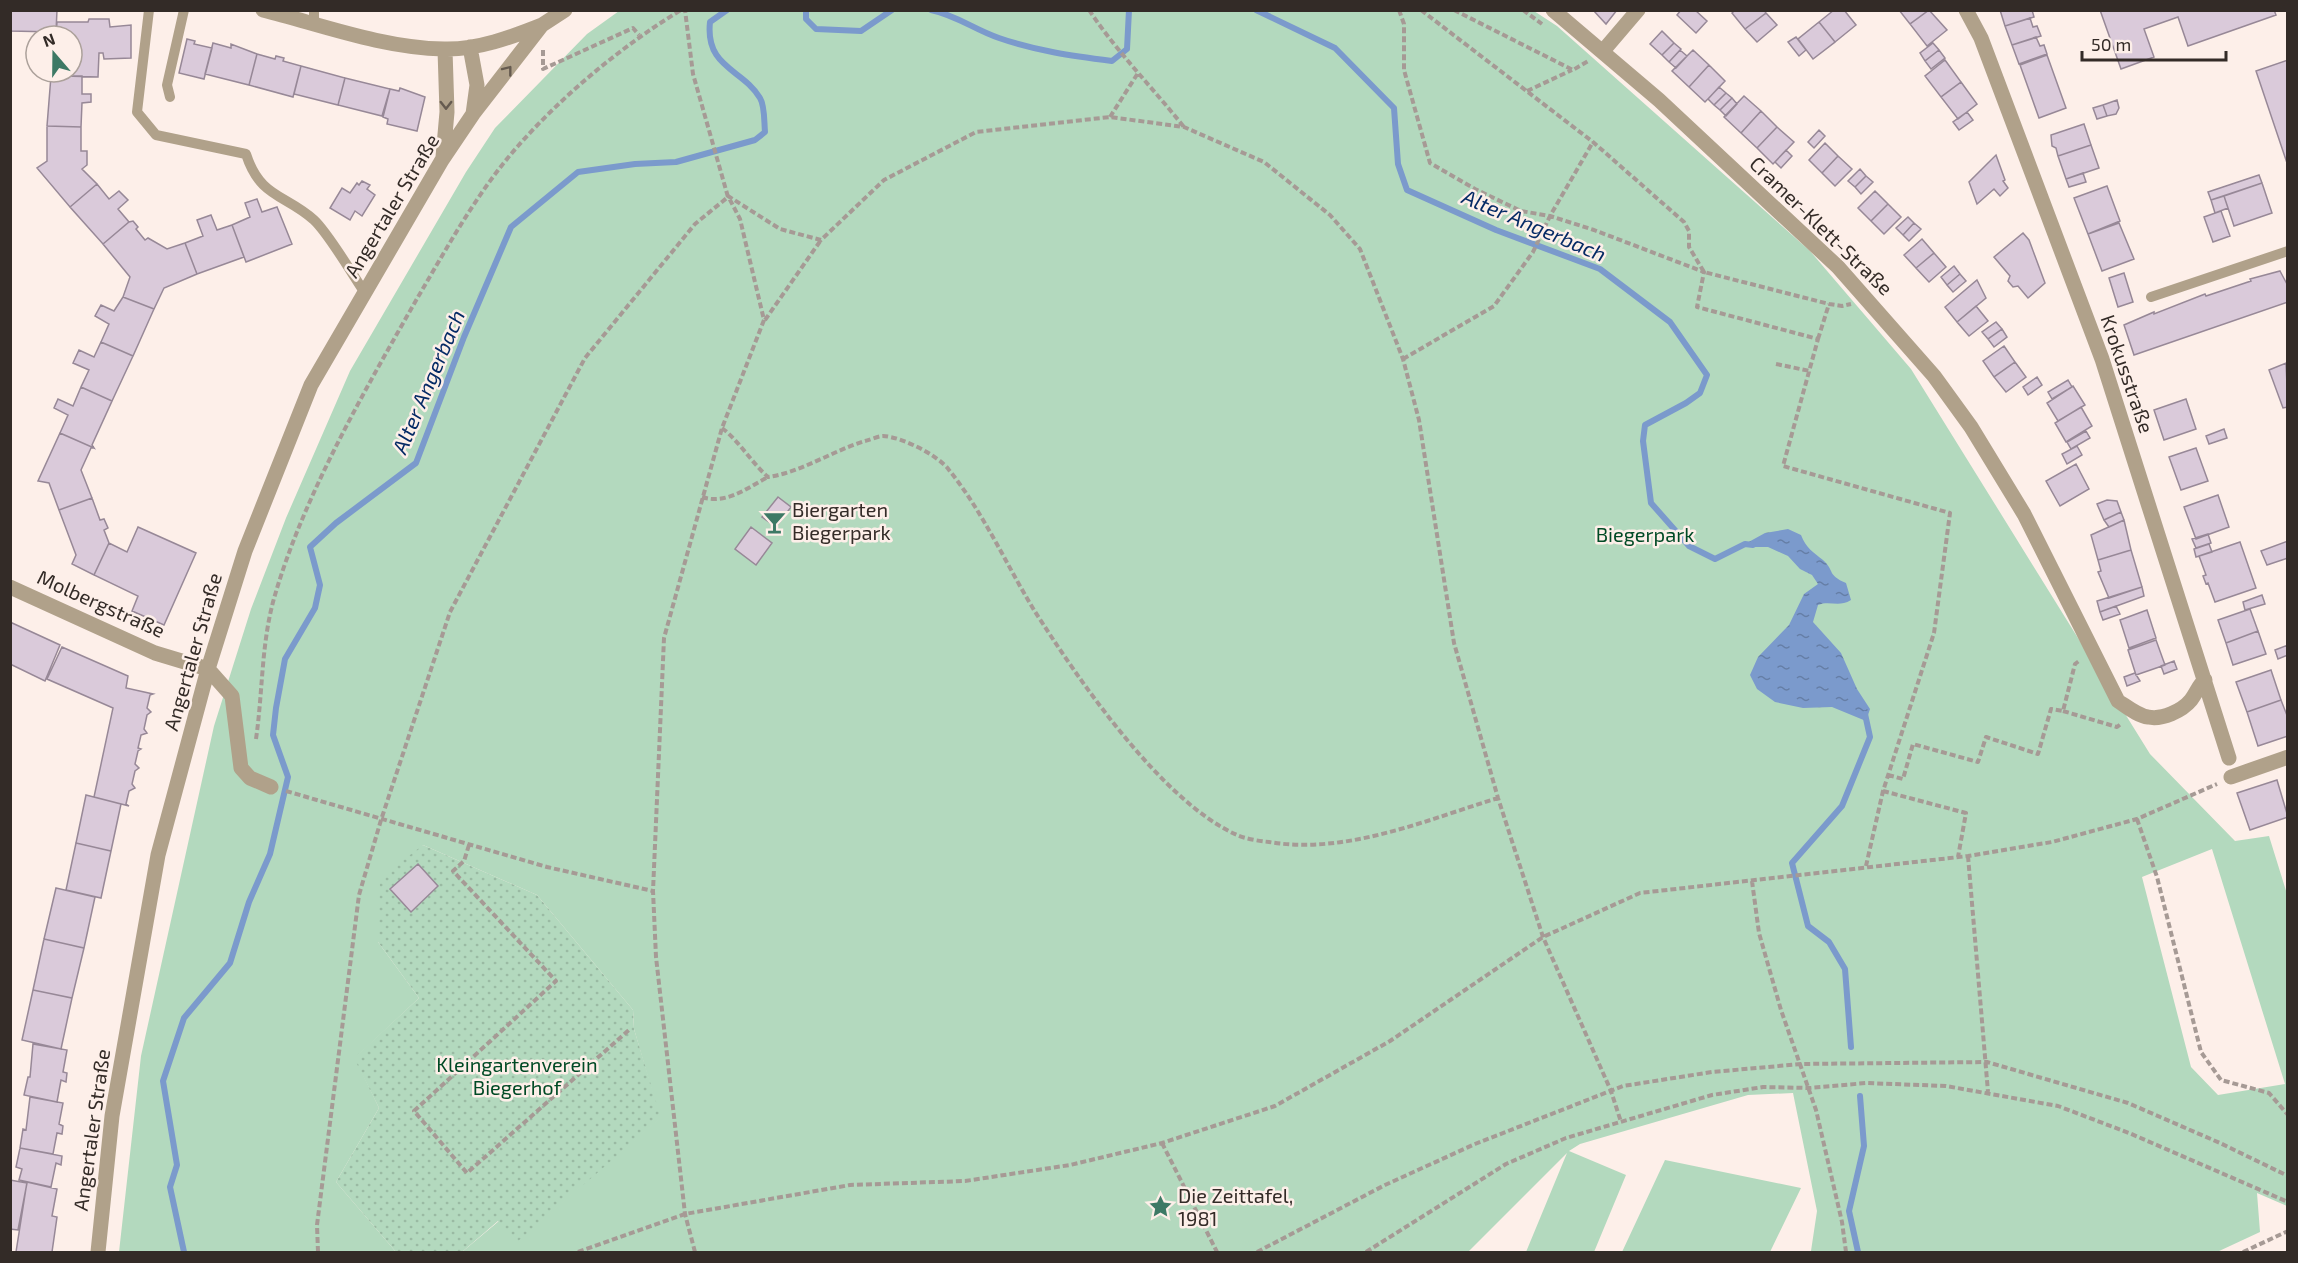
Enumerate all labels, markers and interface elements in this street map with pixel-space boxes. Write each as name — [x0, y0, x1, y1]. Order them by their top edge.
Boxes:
north arrow — [24, 24, 84, 84]
scale bar — [2082, 24, 2226, 62]
text: N — [40, 29, 57, 50]
text: 50 m — [2091, 33, 2131, 55]
one-way arrow — [500, 66, 511, 77]
one-way arrow — [440, 100, 452, 109]
street label: Angertaler Straße — [339, 129, 443, 282]
street label: Cramer-Klett-Straße — [1745, 151, 1898, 300]
water label: Alter Angerbach — [1458, 183, 1610, 266]
water label: Alter Angerbach — [386, 306, 469, 458]
street label: Krokusstraße — [2096, 311, 2159, 436]
place label: Biergarten Biegerpark — [792, 497, 891, 544]
bar icon: Biergarten Biegerpark — [761, 509, 787, 535]
park label: Biegerpark — [1596, 522, 1694, 546]
street label: Molbergstraße — [34, 564, 169, 642]
street label: Angertaler Straße — [158, 570, 226, 733]
street label: Angertaler Straße — [68, 1047, 114, 1212]
park label: Kleingartenverein Biegerhof — [436, 1052, 598, 1099]
place label: Die Zeittafel, 1981 — [1178, 1183, 1293, 1230]
place icon: Die Zeittafel, 1981 — [1147, 1194, 1173, 1220]

